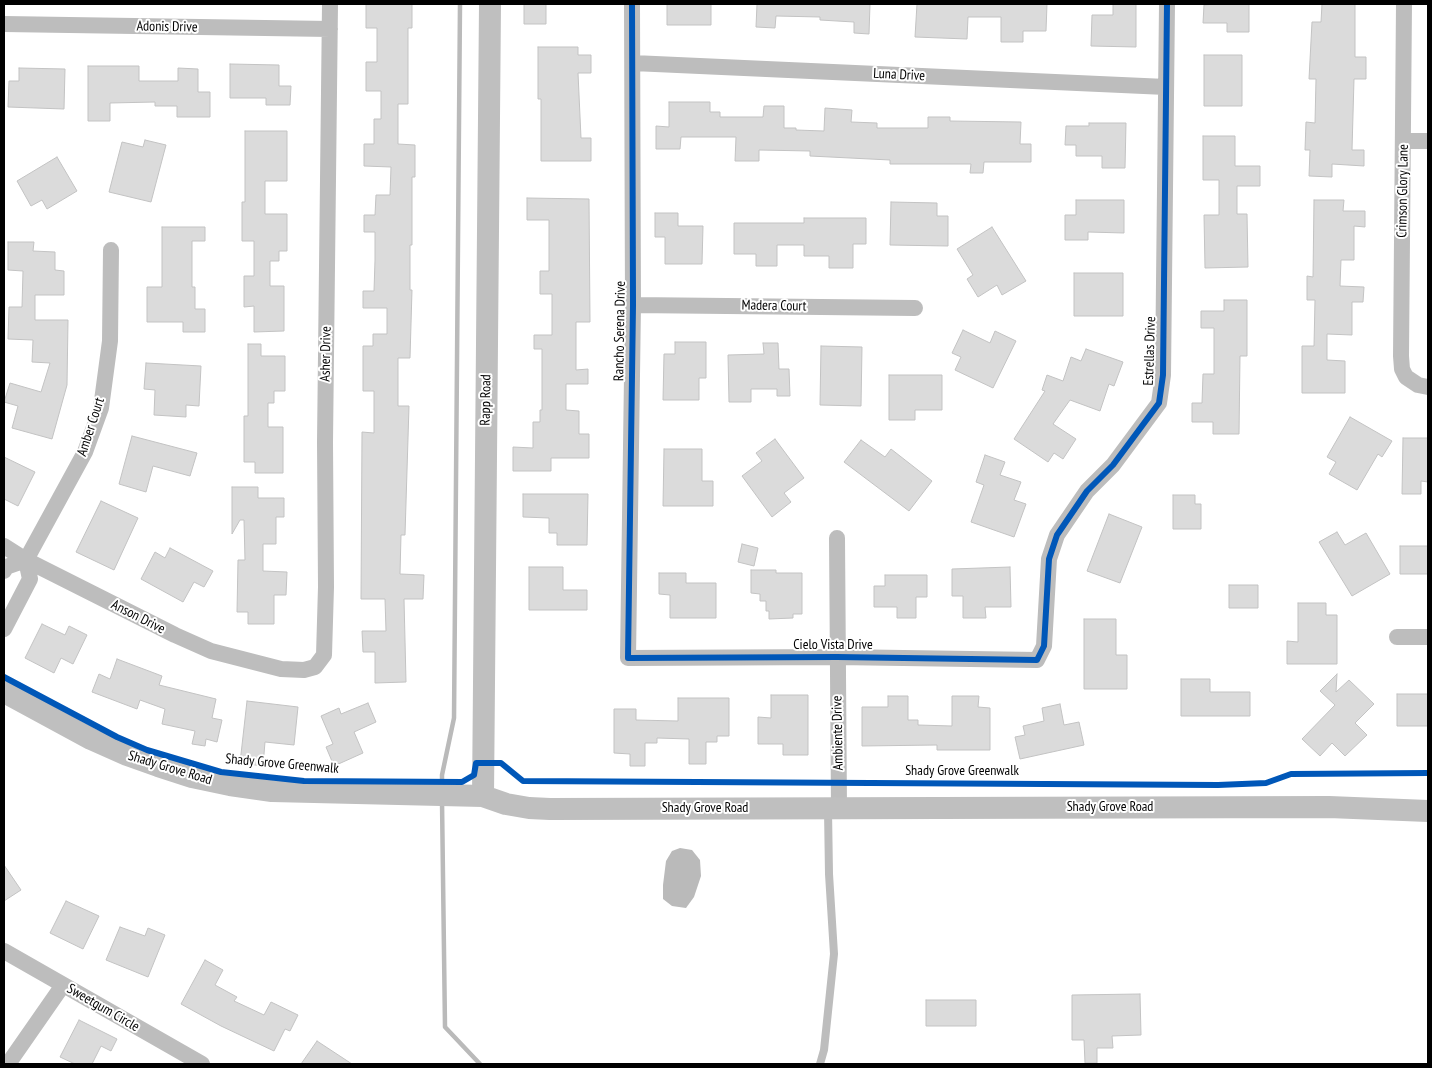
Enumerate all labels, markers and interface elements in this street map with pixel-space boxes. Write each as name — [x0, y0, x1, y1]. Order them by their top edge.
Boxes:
street label: Adonis Drive — [136, 18, 198, 36]
street label: Luna Drive — [873, 65, 925, 85]
street label: Crimson Glory Lane — [1394, 144, 1412, 238]
street label: Rancho Serena Drive — [611, 281, 629, 381]
street label: Madera Court — [741, 297, 807, 315]
street label: Estrellas Drive — [1140, 316, 1160, 386]
street label: Asher Drive — [317, 326, 335, 382]
street label: Rapp Road — [477, 374, 495, 426]
street label: Amber Court — [74, 396, 108, 458]
street label: Anson Drive — [108, 596, 168, 638]
street label: Cielo Vista Drive — [793, 637, 873, 653]
street label: Ambiente Drive — [829, 696, 847, 770]
street label: Shady Grove Road — [126, 747, 214, 789]
street label: Shady Grove Greenwalk — [225, 751, 339, 777]
street label: Shady Grove Greenwalk — [905, 763, 1019, 779]
street label: Shady Grove Road — [1067, 799, 1153, 815]
street label: Shady Grove Road — [662, 800, 748, 816]
street label: Sweetgum Circle — [64, 981, 142, 1035]

